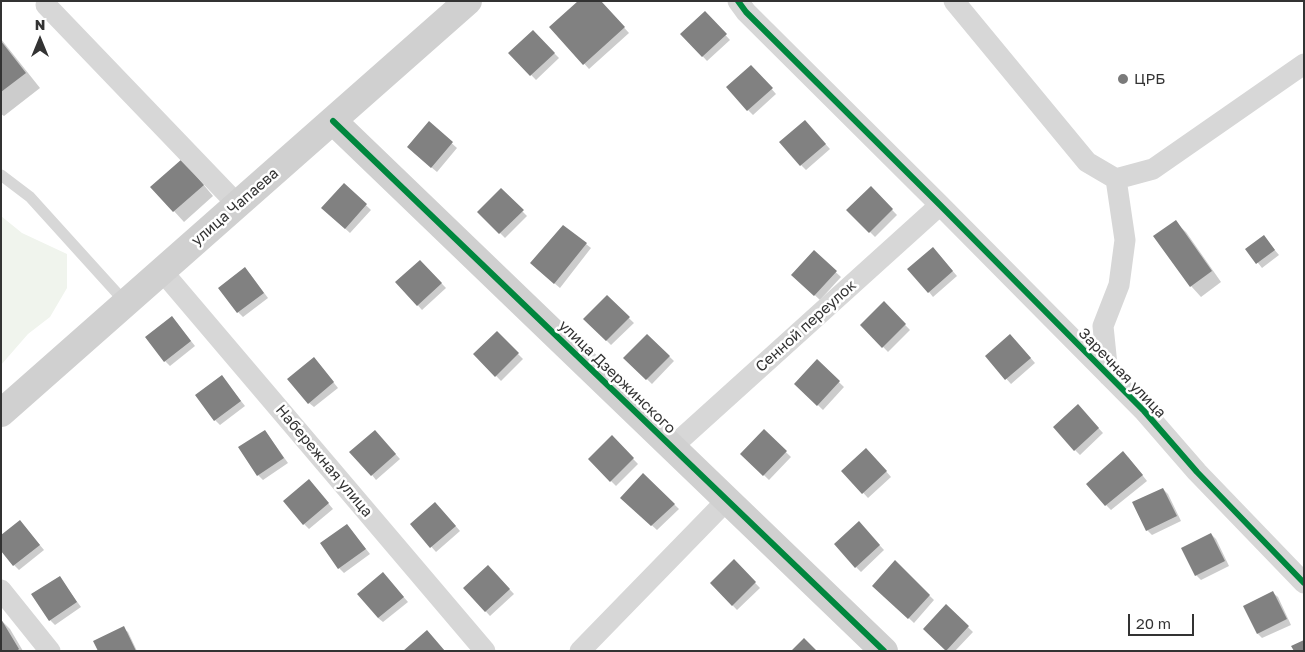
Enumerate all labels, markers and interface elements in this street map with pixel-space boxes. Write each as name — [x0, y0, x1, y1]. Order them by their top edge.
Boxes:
north arrow — [15, 15, 65, 65]
text: N — [35, 16, 45, 33]
place label: ЦРБ — [1134, 70, 1165, 88]
marker: ЦРБ — [1116, 72, 1130, 86]
street label: улица Чапаева — [188, 164, 282, 250]
street label: Сенной переулок — [752, 276, 860, 376]
street label: улица Дзержинского — [555, 316, 679, 438]
street label: Заречная улица — [1074, 324, 1170, 422]
street label: Набережная улица — [272, 401, 376, 521]
scale bar — [1130, 604, 1196, 636]
text: 20 m — [1136, 614, 1171, 632]

